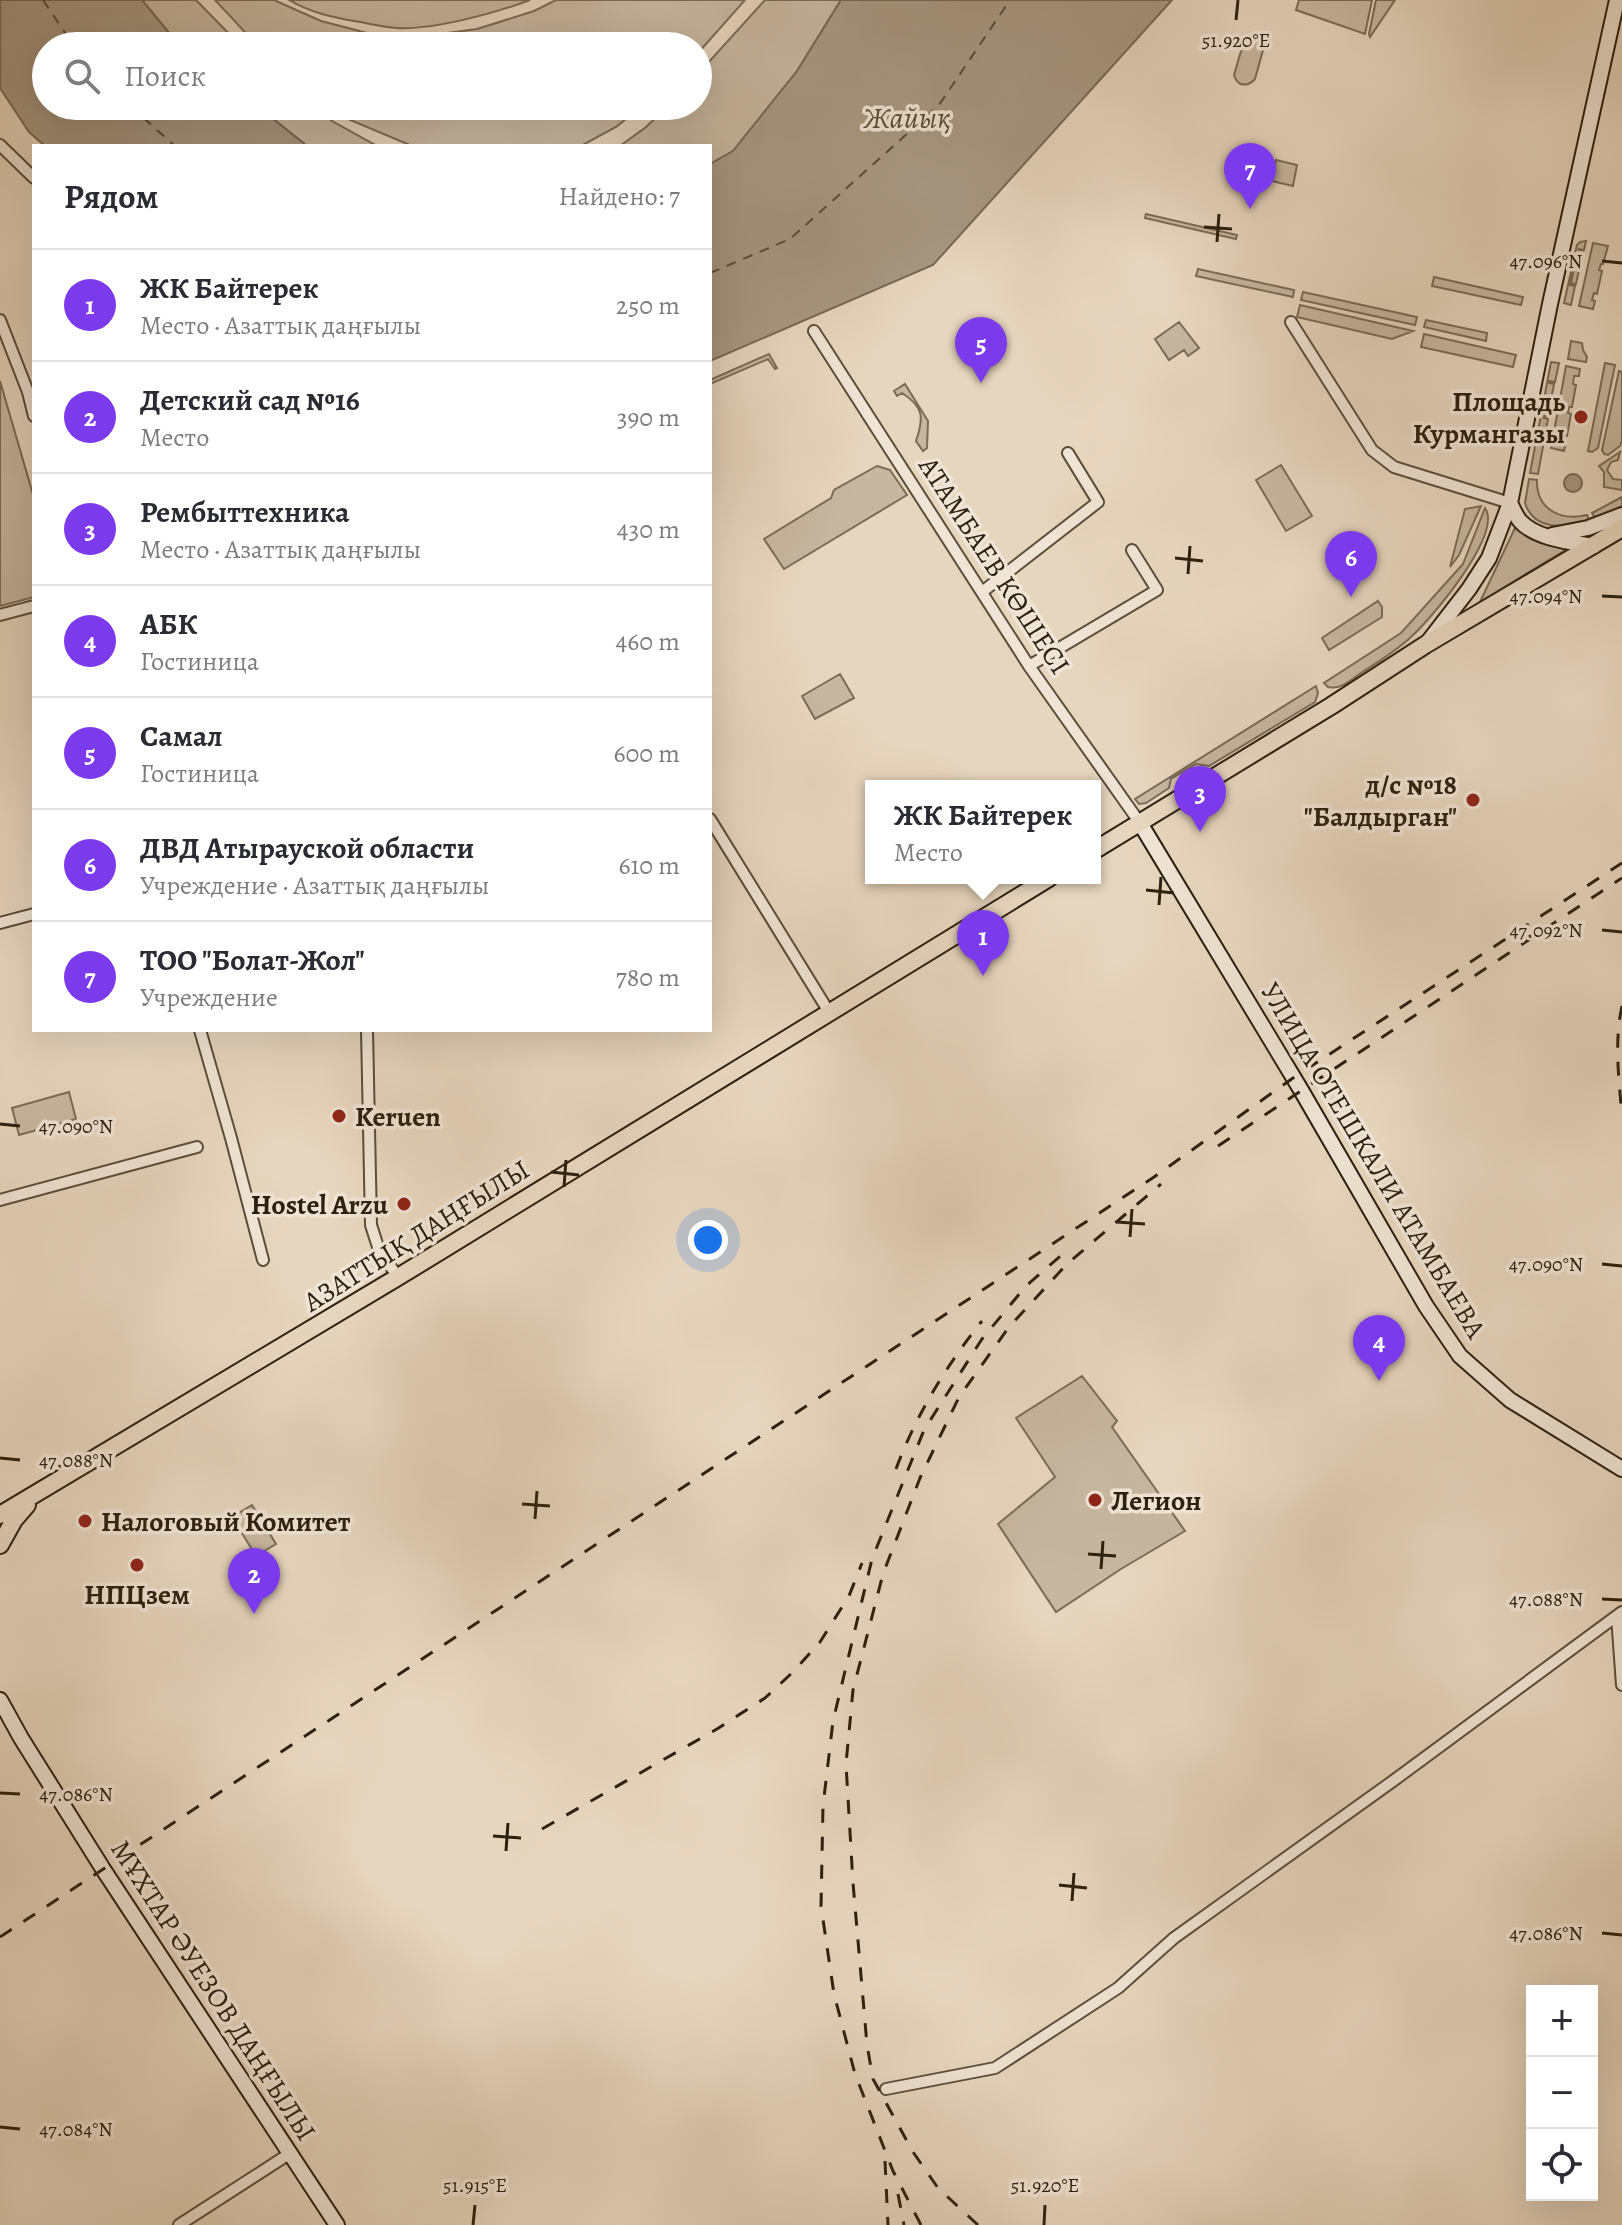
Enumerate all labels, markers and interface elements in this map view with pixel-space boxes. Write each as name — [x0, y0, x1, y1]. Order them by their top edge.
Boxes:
text: 51.920°E — [1202, 27, 1270, 54]
search box — [32, 32, 712, 120]
icon: search — [60, 54, 104, 98]
text: Поиск — [124, 56, 206, 96]
water label: Жайық — [862, 98, 951, 138]
pin: 7 — [1224, 143, 1276, 209]
text: Рядом — [64, 173, 158, 220]
text: Найдено: 7 — [559, 179, 680, 214]
text: 47.096°N — [1510, 248, 1582, 275]
text: ЖК Байтерек — [140, 268, 319, 308]
text: 1 — [85, 288, 95, 323]
text: 250 m — [616, 288, 680, 323]
text: Место · Азаттық даңғылы — [140, 308, 421, 343]
pin: 5 — [955, 317, 1007, 383]
text: Детский сад №16 — [140, 380, 360, 420]
place label: Площадь Курмангазы — [1413, 383, 1565, 453]
text: 2 — [84, 400, 96, 435]
text: 390 m — [617, 400, 680, 435]
marker: Площадь Курмангазы — [1572, 408, 1590, 426]
text: Место — [140, 420, 209, 455]
street label: АТАМБАЕВ КӨШЕСІ — [909, 449, 1079, 682]
text: Рембыттехника — [140, 492, 349, 532]
text: 3 — [84, 512, 96, 547]
text: 430 m — [617, 512, 680, 547]
pin: 6 — [1325, 531, 1377, 597]
text: Место · Азаттық даңғылы — [140, 532, 421, 567]
text: 47.094°N — [1510, 583, 1582, 610]
text: АБК — [140, 604, 198, 644]
text: 4 — [84, 624, 96, 659]
text: 460 m — [616, 624, 680, 659]
text: Гостиница — [140, 644, 259, 679]
text: Самал — [140, 716, 223, 756]
text: 5 — [84, 736, 96, 771]
text: 600 m — [613, 736, 680, 771]
text: Гостиница — [140, 756, 259, 791]
pin: 3 — [1174, 766, 1226, 832]
place label: д/с №18 "Балдырган" — [1304, 766, 1457, 836]
popup — [865, 780, 1101, 884]
marker: д/с №18 "Балдырган" — [1464, 791, 1482, 809]
text: ЖК Байтерек — [894, 795, 1072, 835]
text: ДВД Атырауской области — [140, 828, 474, 868]
text: Место — [894, 835, 963, 870]
text: 6 — [84, 848, 96, 883]
text: 610 m — [618, 848, 680, 883]
text: Учреждение · Азаттық даңғылы — [140, 868, 489, 903]
pin: 1 — [957, 910, 1009, 976]
text: 47.092°N — [1509, 917, 1583, 944]
text: ТОО "Болат-Жол" — [140, 940, 365, 980]
text: 7 — [84, 960, 96, 995]
text: 780 m — [616, 960, 680, 995]
street label: УЛИЦА ОТЕШКАЛИ АТАМБАЕВА — [1252, 975, 1495, 1346]
text: Учреждение — [140, 980, 278, 1015]
place label: Keruen — [355, 1098, 441, 1136]
marker: Keruen — [330, 1107, 348, 1125]
text: 47.090°N — [39, 1113, 113, 1140]
street label: АЗАТТЫҚ ДАҢҒЫЛЫ — [295, 1151, 537, 1321]
place label: Hostel Arzu — [251, 1186, 389, 1224]
marker: Hostel Arzu — [395, 1195, 413, 1213]
your location — [688, 1220, 728, 1260]
text: 47.090°N — [1509, 1251, 1583, 1278]
pin: 4 — [1353, 1315, 1405, 1381]
text: 47.088°N — [39, 1447, 113, 1474]
place label: Легион — [1111, 1482, 1202, 1520]
marker: Легион — [1086, 1491, 1104, 1509]
place label: Налоговый Комитет — [101, 1503, 351, 1541]
marker: Налоговый Комитет — [76, 1512, 94, 1530]
pin: 2 — [228, 1548, 280, 1614]
marker: НПЦзем — [128, 1556, 146, 1574]
place label: НПЦзем — [84, 1576, 190, 1614]
text: 47.088°N — [1509, 1586, 1583, 1613]
text: 47.086°N — [39, 1781, 113, 1808]
street label: МҰХТАР ӘУЕЗОВ ДАҢҒЫЛЫ — [102, 1833, 325, 2148]
text: 47.086°N — [1509, 1920, 1583, 1947]
map controls — [1526, 1985, 1598, 2201]
button: + — [1526, 1985, 1598, 2057]
button: − — [1526, 2057, 1598, 2129]
text: 47.084°N — [39, 2116, 113, 2143]
button: locate — [1526, 2129, 1598, 2201]
text: 51.915°E — [443, 2172, 507, 2199]
text: 51.920°E — [1011, 2172, 1079, 2199]

